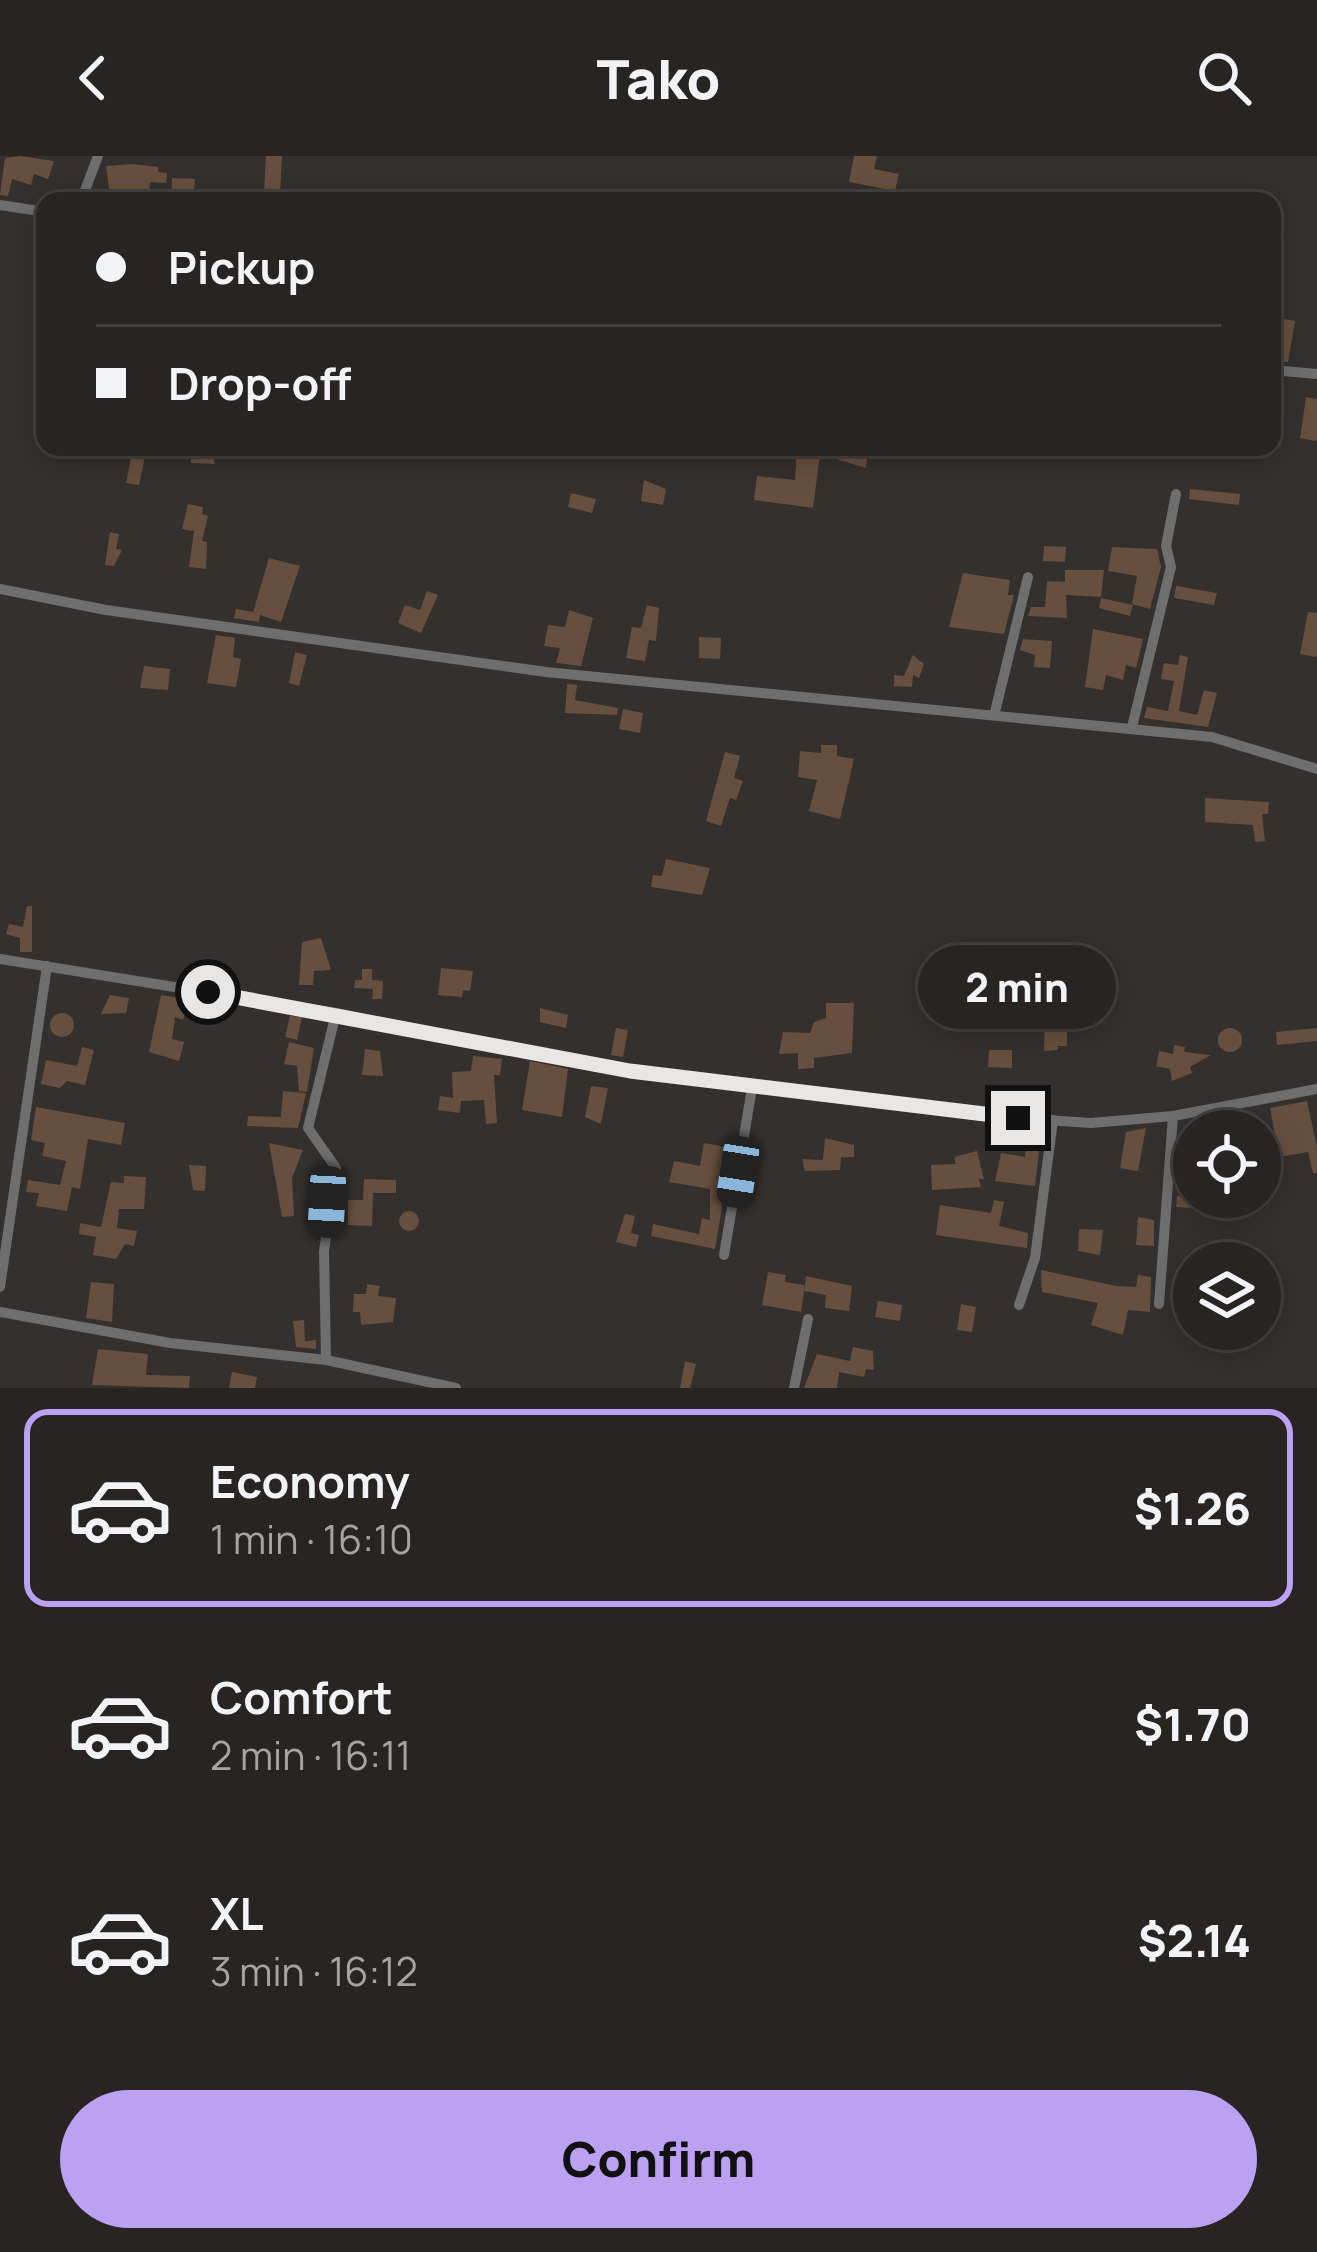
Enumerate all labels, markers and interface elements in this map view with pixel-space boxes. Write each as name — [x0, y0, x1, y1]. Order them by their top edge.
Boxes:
text: Tako — [597, 41, 720, 115]
icon: back — [60, 45, 126, 111]
icon: search — [1191, 45, 1257, 111]
text: Pickup — [168, 236, 315, 298]
text: Drop-off — [168, 352, 351, 414]
callout: 2 min — [919, 944, 1117, 1028]
text: 2 min — [965, 960, 1069, 1014]
route start — [181, 965, 235, 1019]
route end — [991, 1091, 1045, 1145]
map controls — [1173, 1110, 1281, 1350]
button: locate — [1173, 1110, 1281, 1218]
car — [715, 1134, 761, 1210]
car — [307, 1165, 347, 1239]
button: layers — [1173, 1242, 1281, 1350]
text: Economy — [210, 1450, 410, 1512]
icon: car — [66, 1454, 174, 1562]
text: $1.26 — [1134, 1477, 1251, 1539]
text: 1 min · 16:10 — [210, 1512, 413, 1566]
text: Comfort — [210, 1666, 393, 1728]
icon: car — [66, 1670, 174, 1778]
text: $1.70 — [1134, 1693, 1251, 1755]
text: 2 min · 16:11 — [210, 1728, 411, 1782]
text: XL — [210, 1882, 264, 1944]
icon: car — [66, 1886, 174, 1994]
text: $2.14 — [1138, 1909, 1251, 1971]
text: 3 min · 16:12 — [210, 1944, 418, 1998]
button: Confirm — [60, 2090, 1257, 2228]

